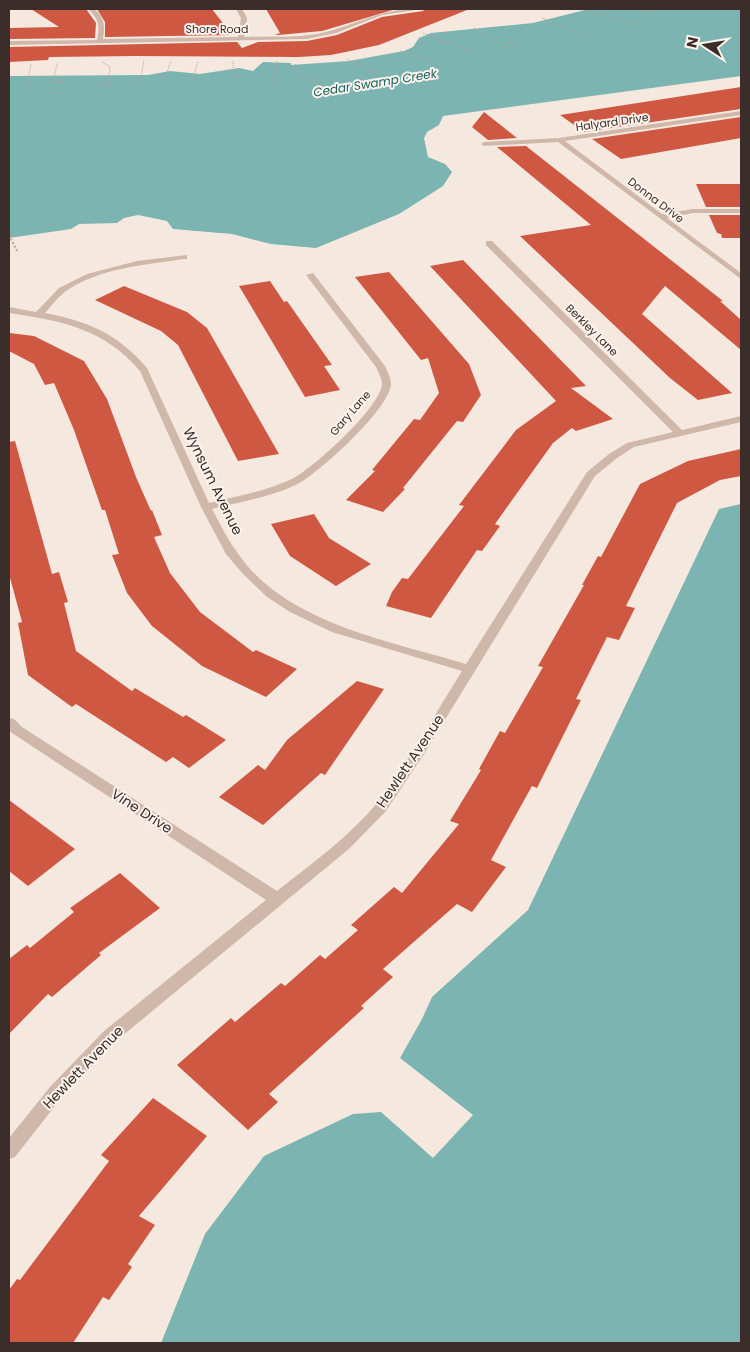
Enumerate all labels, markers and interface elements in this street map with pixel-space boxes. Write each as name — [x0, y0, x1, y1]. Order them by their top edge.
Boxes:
north arrow — [680, 20, 730, 70]
street label: Shore Road — [186, 21, 249, 37]
text: N — [681, 35, 703, 50]
water label: Cedar Swamp Creek — [312, 64, 439, 101]
street label: Halyard Drive — [575, 109, 650, 135]
street label: Donna Drive — [624, 173, 688, 227]
street label: Berkley Lane — [562, 300, 622, 360]
street label: Gary Lane — [326, 387, 374, 439]
street label: Wynsum Avenue — [178, 424, 248, 538]
street label: Hewlett Avenue — [371, 710, 449, 812]
street label: Vine Drive — [107, 784, 177, 838]
street label: Hewlett Avenue — [38, 1021, 128, 1113]

